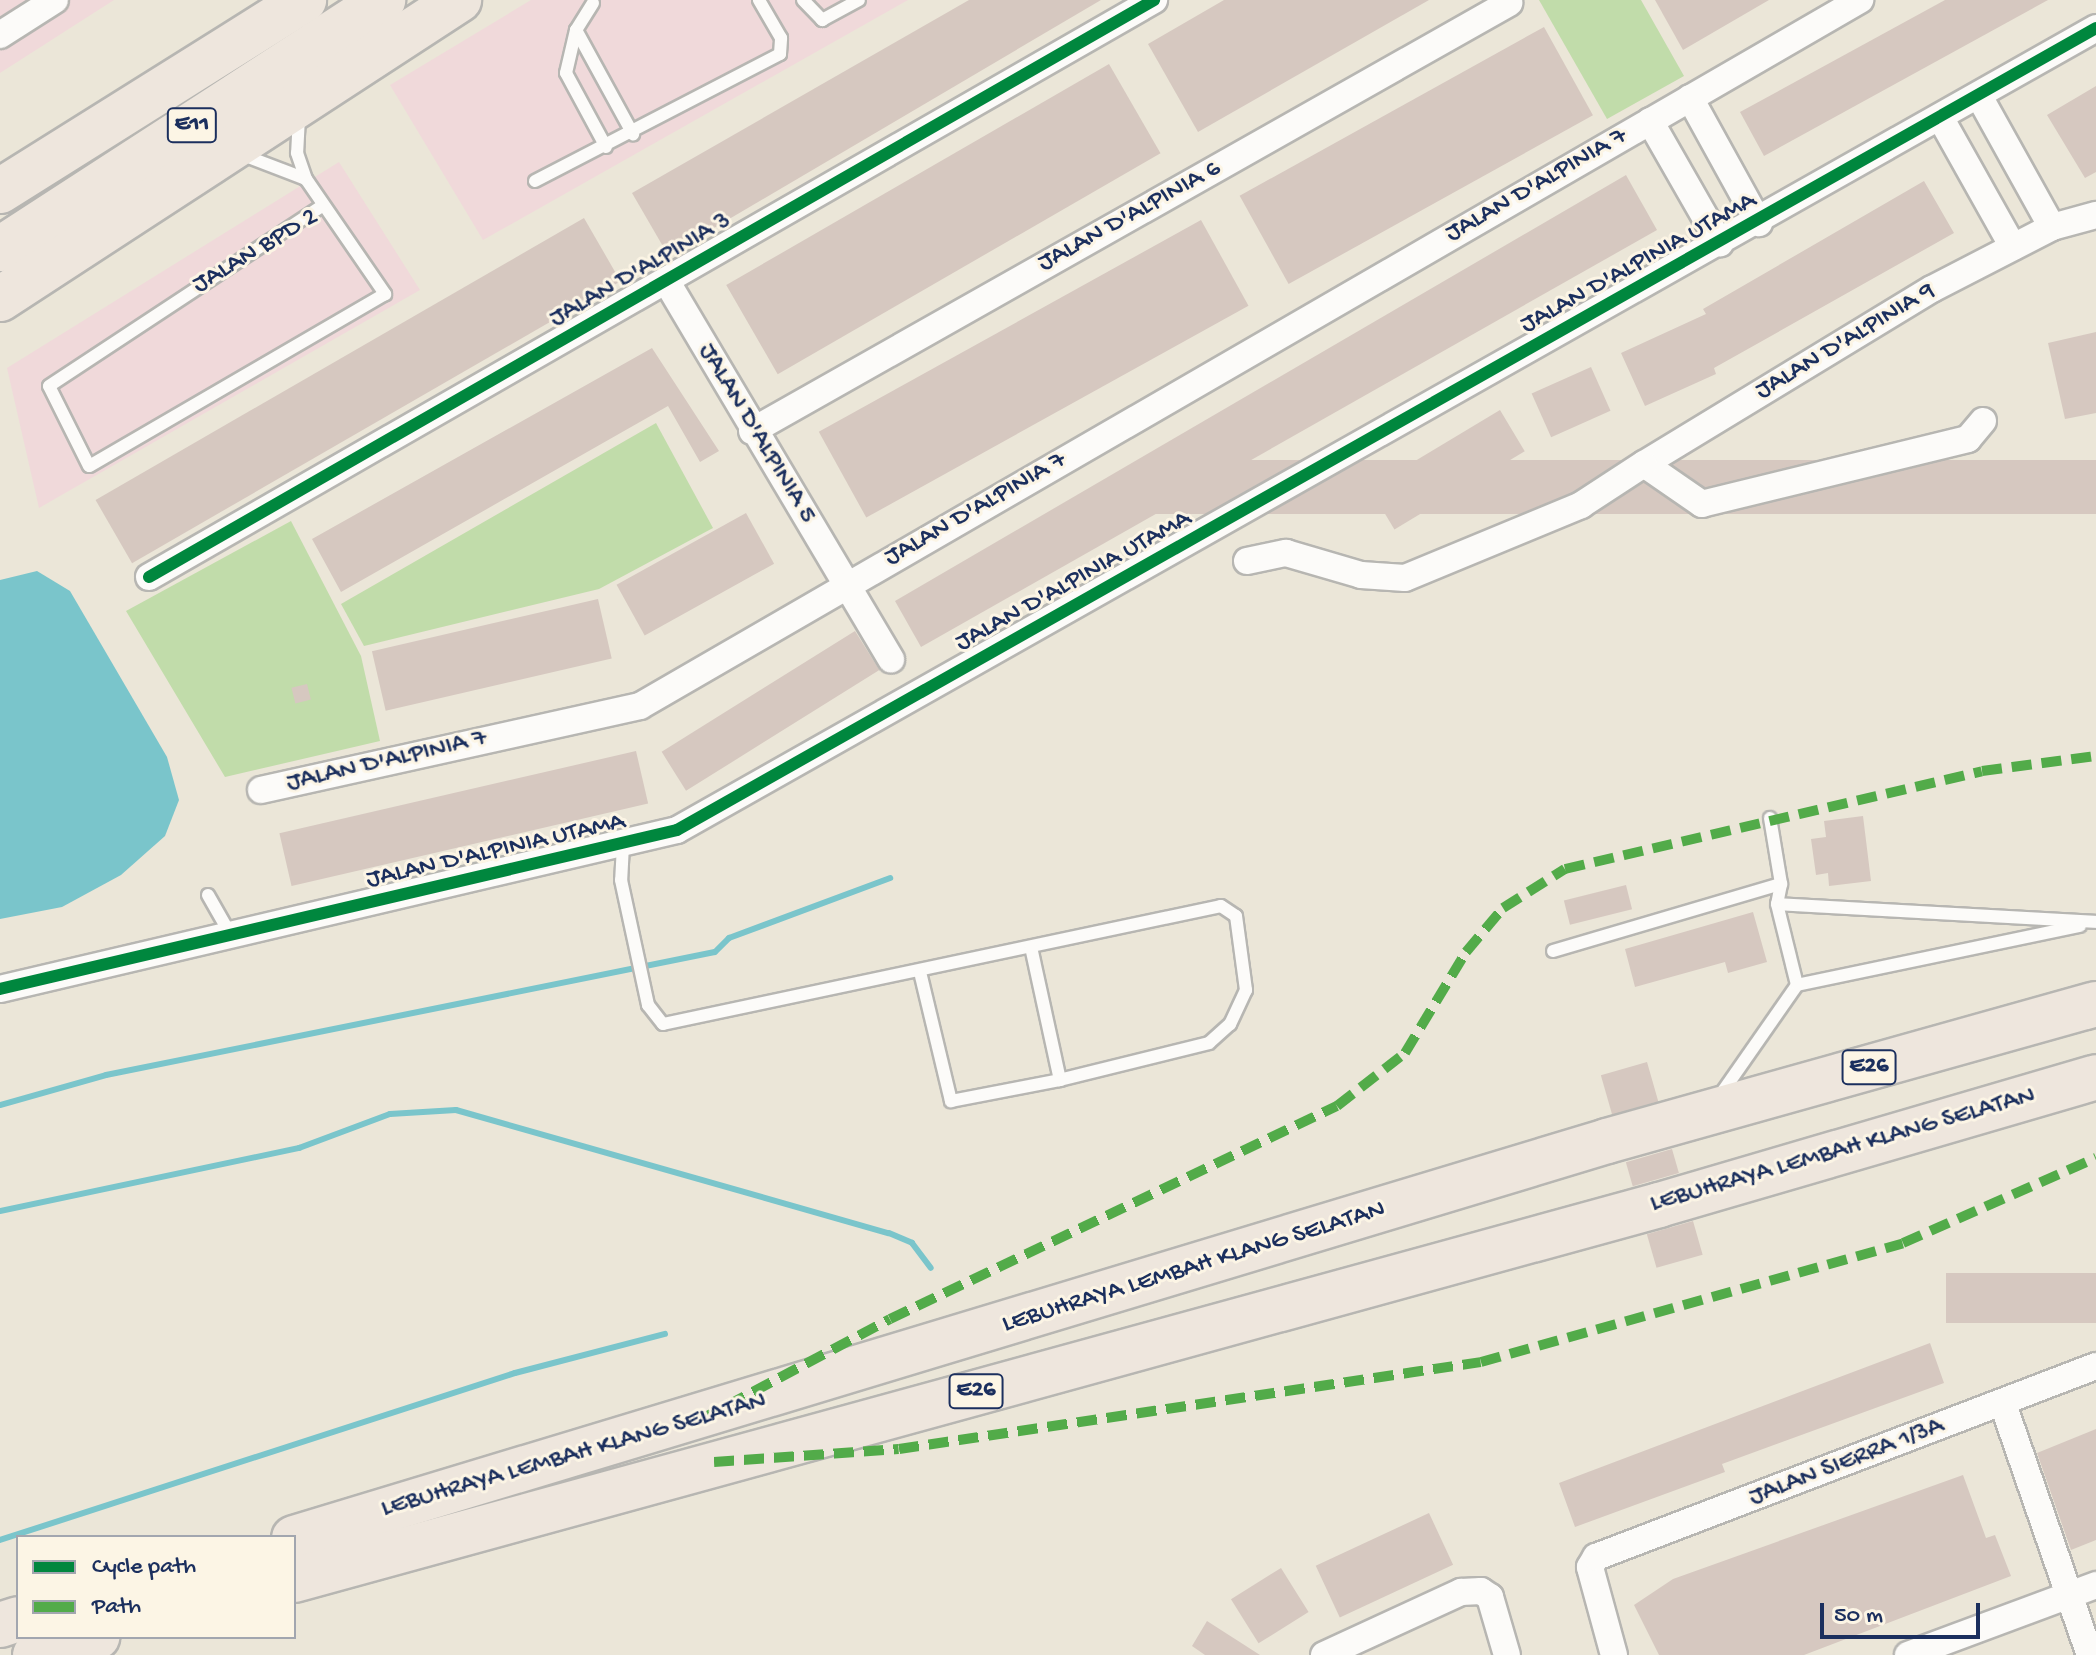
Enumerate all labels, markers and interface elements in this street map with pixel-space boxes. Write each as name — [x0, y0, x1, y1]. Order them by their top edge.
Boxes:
road number: E11 — [166, 105, 218, 145]
street label: JALAN D'ALPINIA 7 — [1441, 121, 1633, 251]
street label: JALAN D'ALPINIA 6 — [1033, 154, 1227, 280]
street label: JALAN D'ALPINIA UTAMA — [1516, 186, 1762, 342]
street label: JALAN BPD 2 — [188, 202, 324, 302]
street label: JALAN D'ALPINIA 3 — [545, 206, 737, 336]
street label: JALAN D'ALPINIA 9 — [1751, 276, 1941, 408]
street label: JALAN D'ALPINIA 5 — [690, 338, 822, 530]
street label: JALAN D'ALPINIA 7 — [880, 445, 1072, 575]
street label: JALAN D'ALPINIA UTAMA — [951, 504, 1197, 660]
street label: JALAN D'ALPINIA 7 — [284, 724, 490, 800]
street label: JALAN D'ALPINIA UTAMA — [364, 807, 628, 897]
road number: E26 — [1841, 1047, 1897, 1087]
street label: LEBUHRAYA LEMBAH KLANG SELATAN — [1647, 1081, 2039, 1221]
street label: LEBUHRAYA LEMBAH KLANG SELATAN — [999, 1195, 1389, 1341]
road number: E26 — [948, 1371, 1004, 1411]
street label: LEBUHRAYA LEMBAH KLANG SELATAN — [378, 1386, 770, 1526]
street label: JALAN SIERRA 1/3A — [1745, 1412, 1949, 1514]
legend — [16, 1535, 296, 1639]
text: Cycle path — [92, 1553, 196, 1582]
scale bar — [1824, 1587, 1984, 1637]
text: Path — [92, 1593, 141, 1622]
text: 50 m — [1834, 1602, 1883, 1631]

